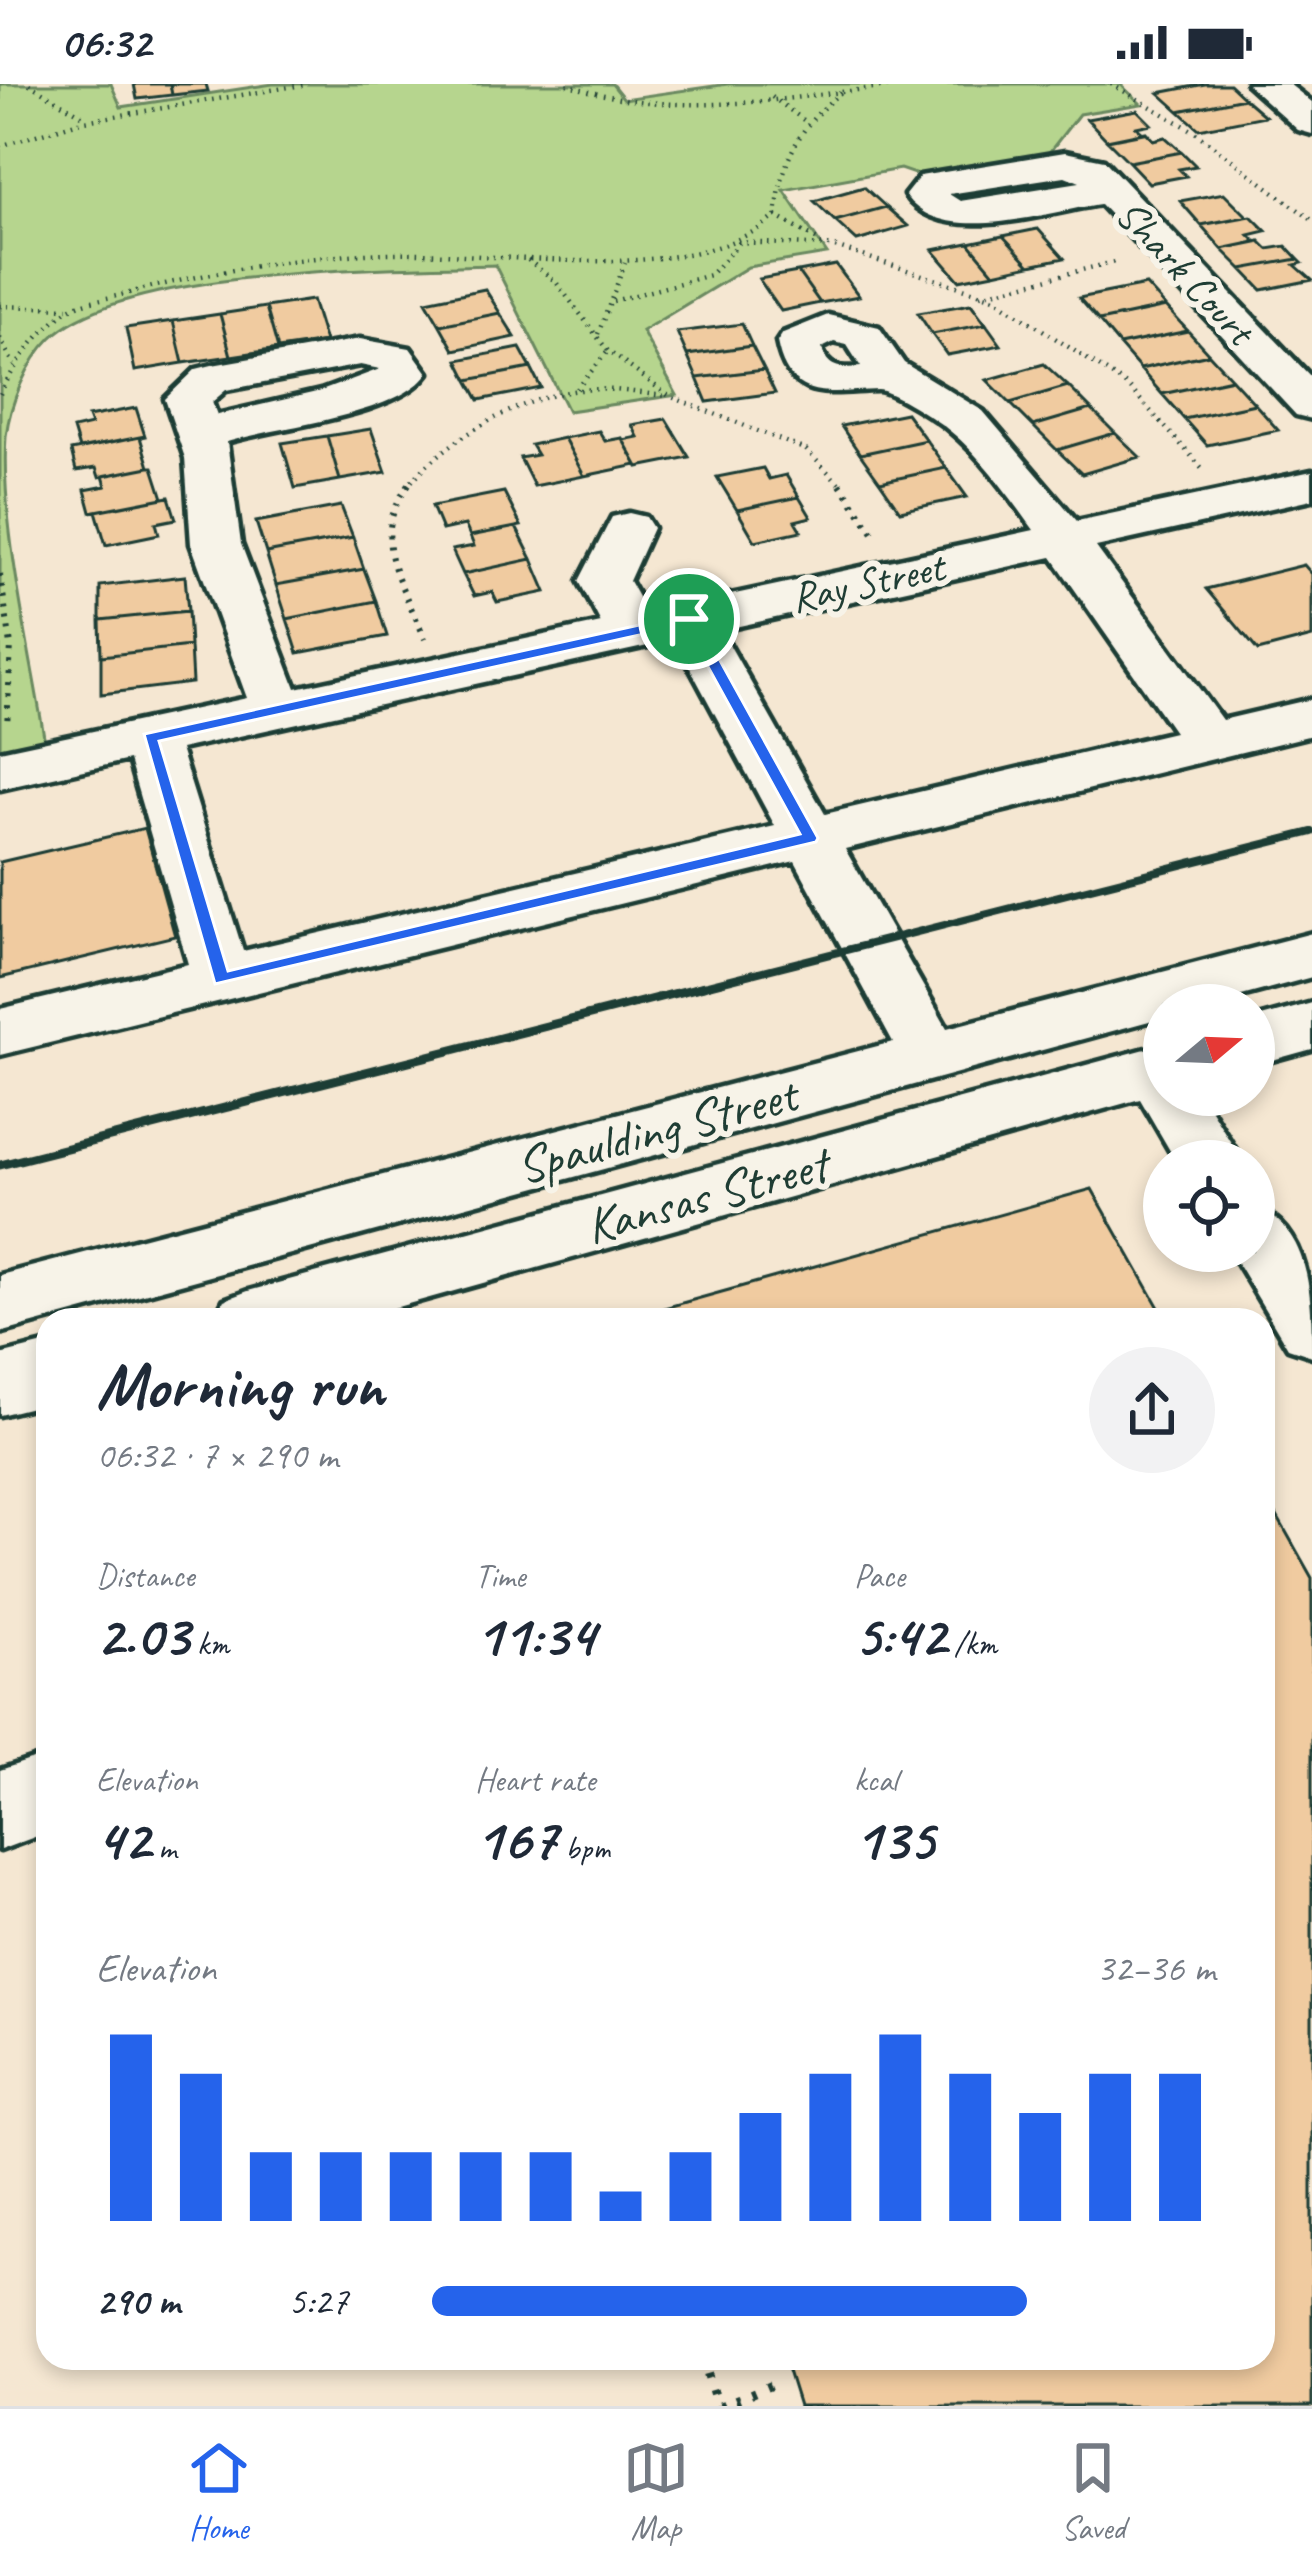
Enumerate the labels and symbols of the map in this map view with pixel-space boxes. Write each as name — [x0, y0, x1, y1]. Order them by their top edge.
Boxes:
street label: Shark Court — [1104, 188, 1268, 359]
street label: Ray Street — [786, 540, 953, 624]
pin — [638, 568, 740, 670]
north arrow — [1143, 984, 1275, 1116]
street label: Spaulding Street — [509, 1061, 808, 1198]
street label: Kansas Street — [579, 1130, 840, 1258]

